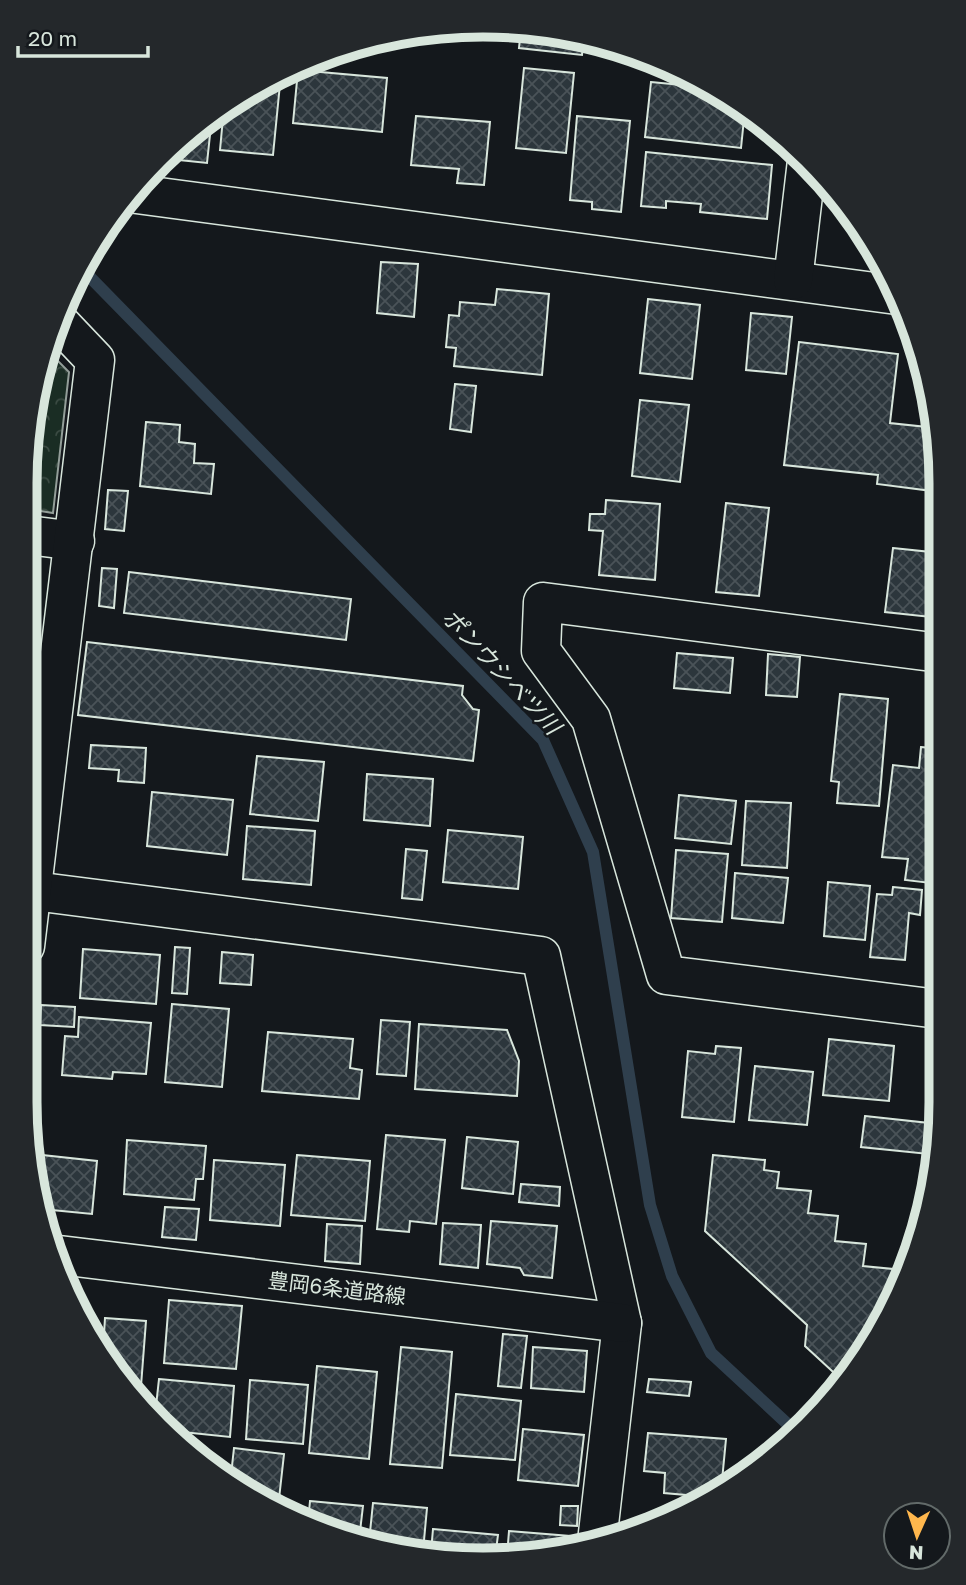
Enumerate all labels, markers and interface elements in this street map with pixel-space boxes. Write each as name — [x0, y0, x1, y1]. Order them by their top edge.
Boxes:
scale bar — [18, 14, 147, 58]
text: 20 m — [28, 25, 77, 51]
water label: ポンウシベツ川 — [437, 603, 569, 742]
street label: 豊岡6条道路線 — [267, 1267, 407, 1309]
north arrow — [882, 1501, 952, 1571]
text: N — [908, 1542, 924, 1565]

